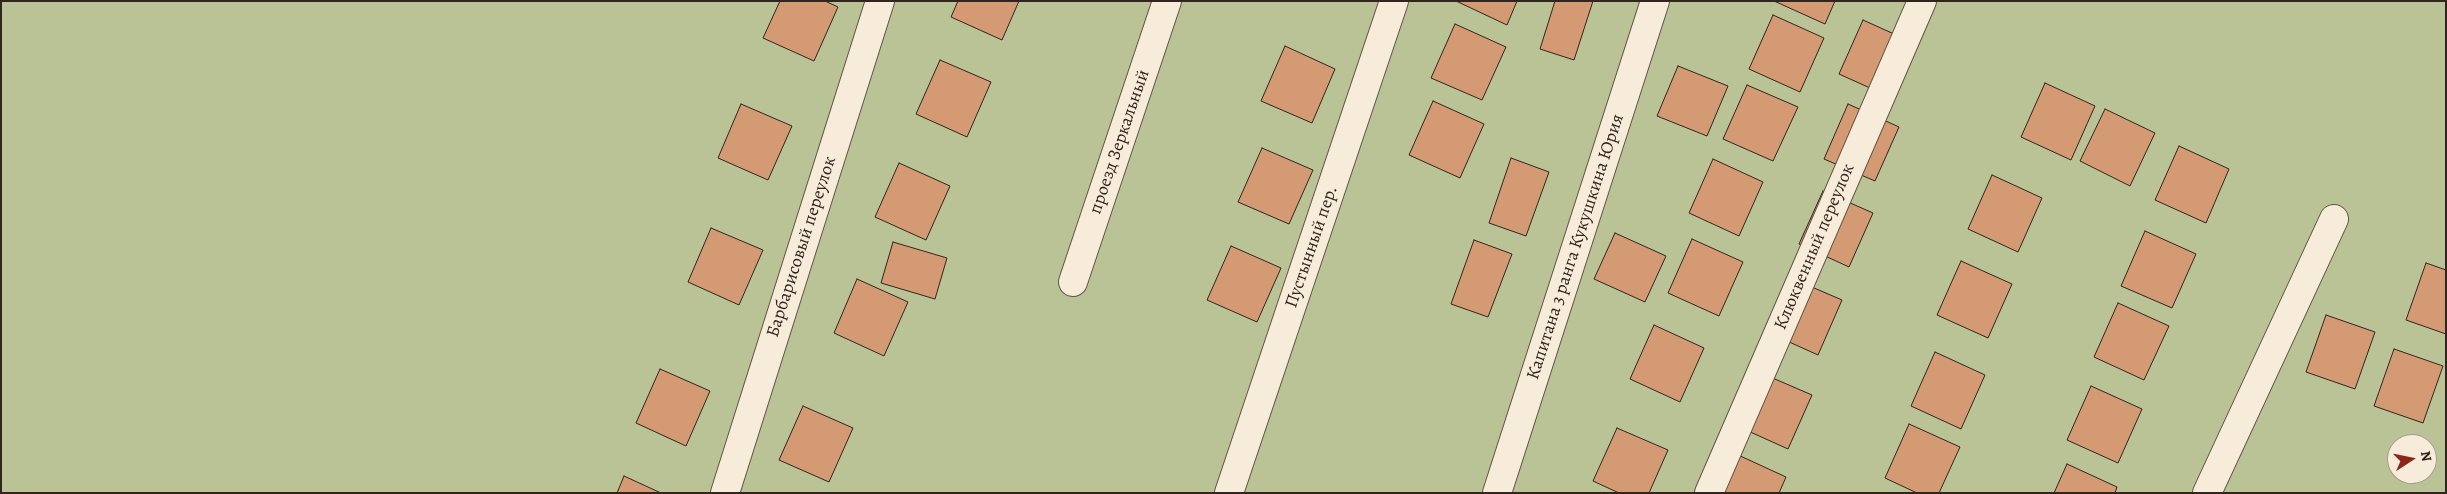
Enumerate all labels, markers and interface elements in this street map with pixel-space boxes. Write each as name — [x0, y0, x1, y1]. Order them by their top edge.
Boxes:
street label: проезд Зеркальный — [1085, 67, 1155, 217]
street label: Капитана 3 ранга Кукушкина Юрия — [1523, 112, 1629, 382]
street label: Барбарисовый переулок — [762, 154, 842, 340]
street label: Клюквенный переулок — [1770, 161, 1860, 333]
street label: Пустынный пер. — [1281, 183, 1343, 311]
north arrow — [2387, 434, 2437, 484]
text: N — [2416, 449, 2437, 463]

